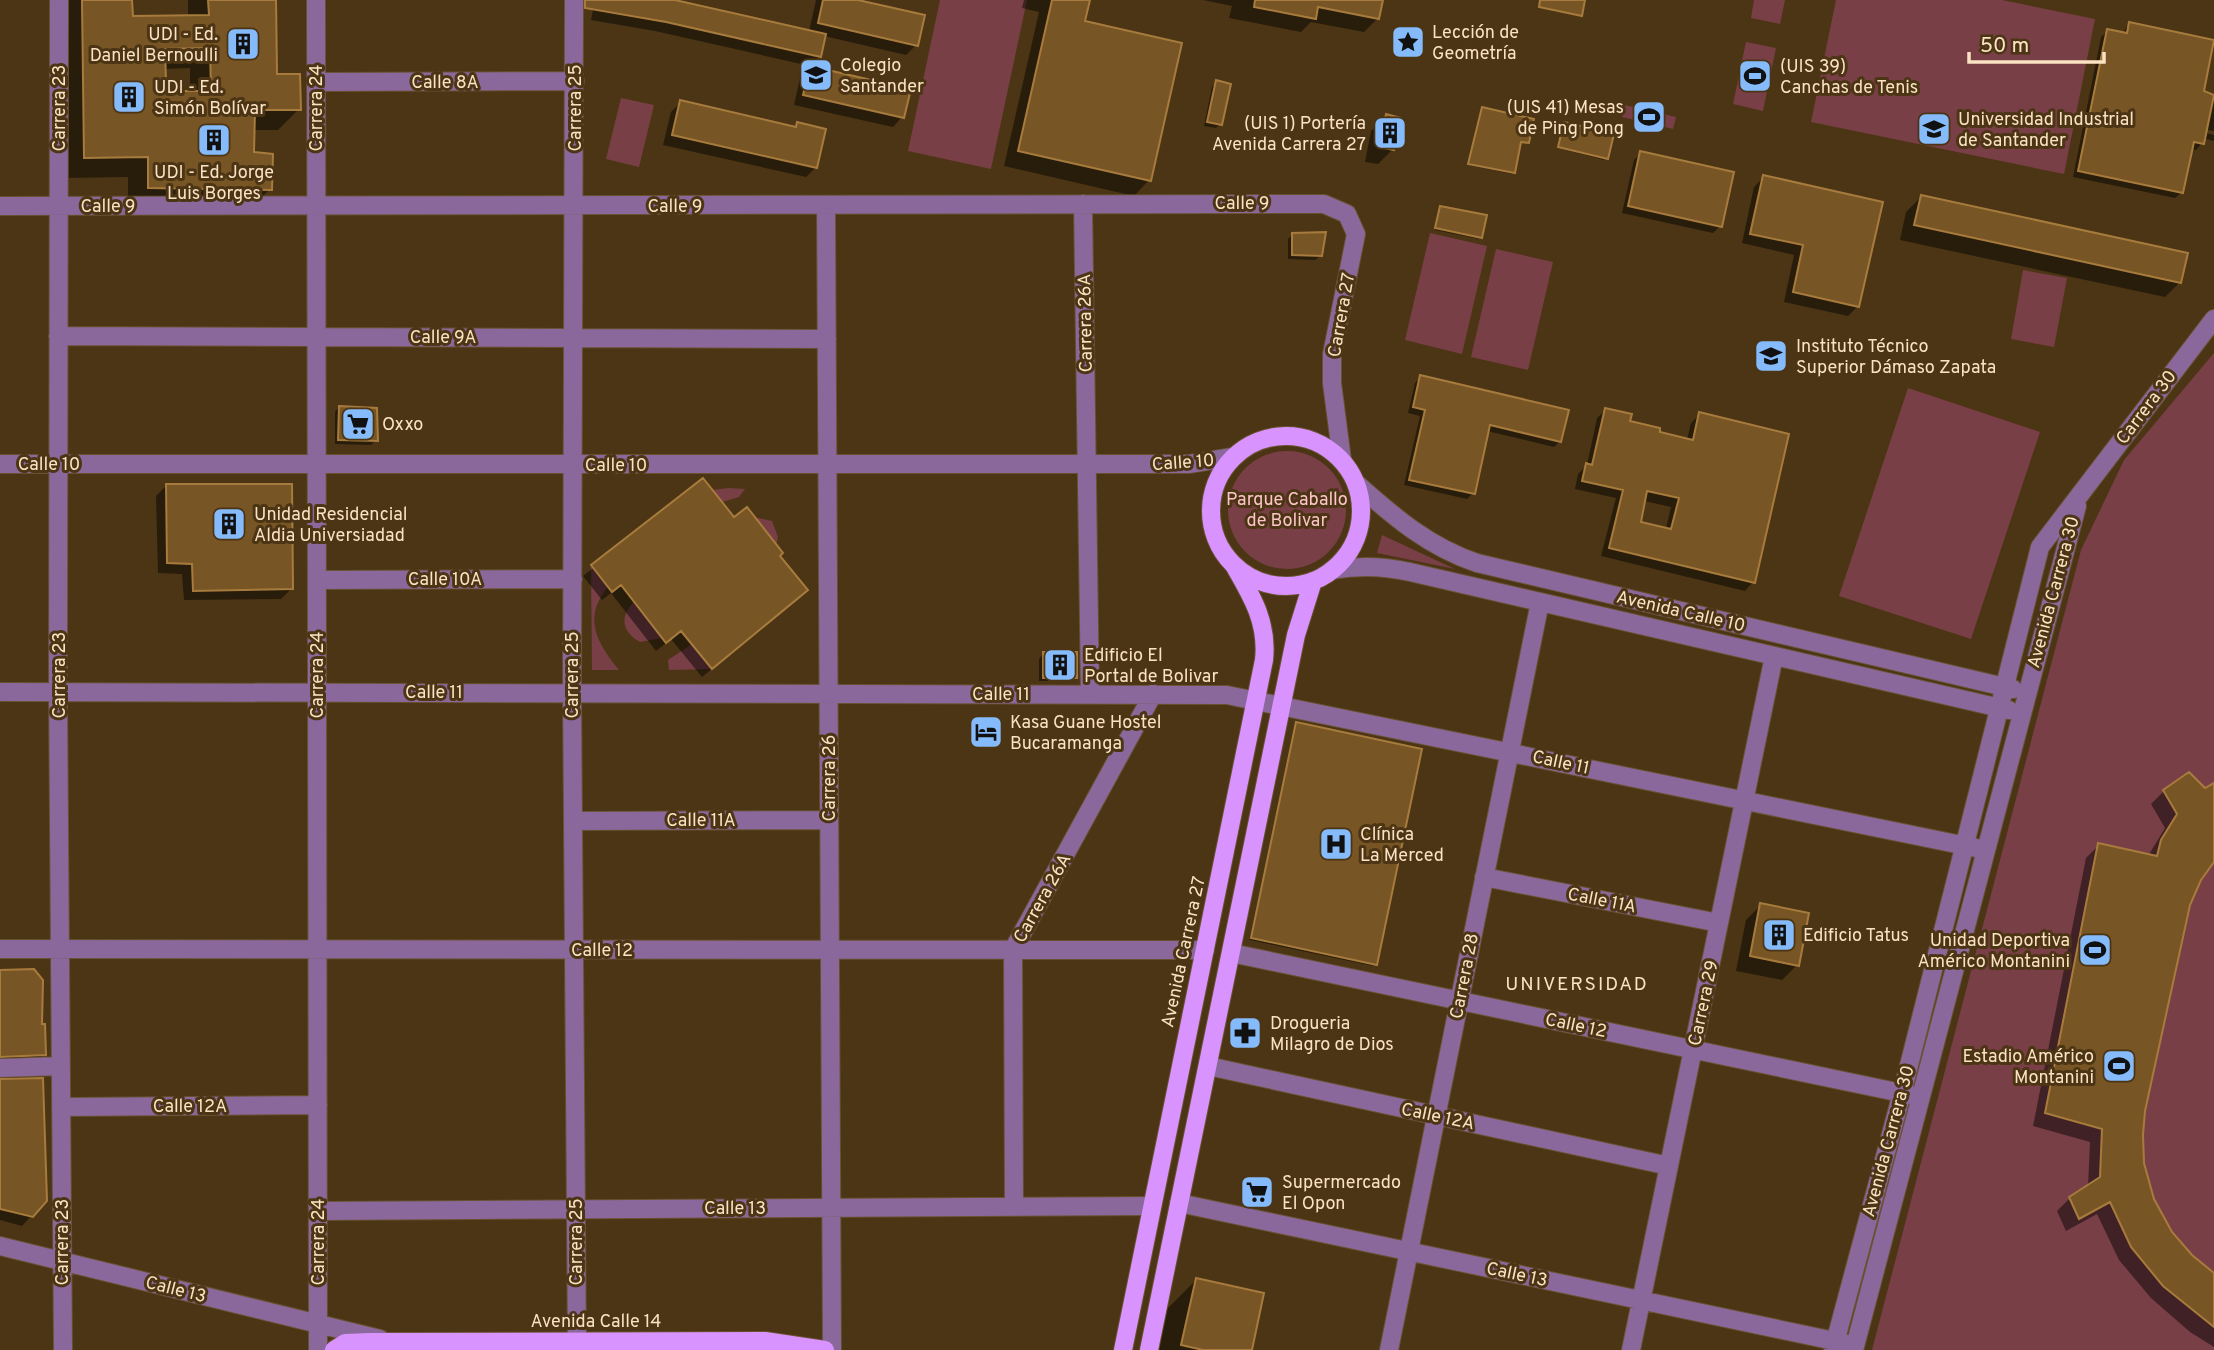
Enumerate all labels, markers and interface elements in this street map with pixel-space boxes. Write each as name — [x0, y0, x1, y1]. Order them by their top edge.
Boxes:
scale bar — [1969, 21, 2104, 65]
place label: Lección de Geometría — [1432, 22, 1519, 66]
place icon: Lección de Geometría — [1389, 23, 1427, 61]
place label: UDI - Ed. Daniel Bernoulli — [90, 24, 218, 68]
building icon: UDI - Ed. Daniel Bernoulli — [224, 25, 262, 63]
text: 50 m — [1980, 33, 2029, 60]
place label: Colegio Santander — [840, 55, 924, 99]
school or university icon: Colegio Santander — [797, 56, 835, 94]
place label: (UIS 39) Canchas de Tenis — [1780, 56, 1918, 100]
sports icon: (UIS 39) Canchas de Tenis — [1736, 57, 1774, 95]
street label: Carrera 24 — [306, 64, 329, 152]
street label: Carrera 25 — [565, 64, 588, 152]
street label: Carrera 23 — [49, 65, 72, 151]
street label: Calle 8A — [411, 72, 479, 95]
place label: UDI - Ed. Simón Bolívar — [154, 77, 266, 121]
building icon: UDI - Ed. Simón Bolívar — [110, 78, 148, 116]
place label: (UIS 41) Mesas de Ping Pong — [1507, 97, 1624, 141]
sports icon: (UIS 41) Mesas de Ping Pong — [1630, 98, 1668, 136]
place label: Universidad Industrial de Santander — [1958, 109, 2134, 153]
school or university icon: Universidad Industrial de Santander — [1915, 110, 1953, 148]
place label: (UIS 1) Portería Avenida Carrera 27 — [1212, 113, 1366, 157]
building icon: (UIS 1) Portería Avenida Carrera 27 — [1371, 114, 1409, 152]
building icon: UDI - Ed. Jorge Luis Borges — [195, 121, 233, 159]
place label: UDI - Ed. Jorge Luis Borges — [154, 162, 274, 206]
street label: Calle 9 — [1214, 193, 1270, 216]
street label: Calle 9 — [80, 196, 136, 219]
street label: Calle 9 — [647, 196, 703, 219]
street label: Carrera 27 — [1324, 271, 1361, 359]
street label: Carrera 26A — [1074, 273, 1099, 372]
street label: Calle 9A — [410, 327, 476, 350]
place label: Instituto Técnico Superior Dámaso Zapata — [1796, 336, 1996, 380]
school or university icon: Instituto Técnico Superior Dámaso Zapata — [1752, 337, 1790, 375]
street label: Carrera 30 — [2112, 366, 2183, 450]
supermarket icon: Oxxo — [339, 405, 377, 443]
place label: Oxxo — [382, 414, 423, 437]
street label: Calle 10 — [1151, 450, 1215, 477]
street label: Calle 10 — [18, 454, 80, 477]
street label: Calle 10 — [585, 455, 647, 478]
park label: Parque Caballo de Bolivar — [1226, 489, 1348, 533]
place label: Unidad Residencial Aldia Universiadad — [254, 504, 408, 548]
building icon: Unidad Residencial Aldia Universiadad — [210, 505, 248, 543]
street label: Avenida Carrera 30 — [2023, 514, 2086, 671]
street label: Calle 10A — [408, 569, 482, 592]
street label: Avenida Calle 10 — [1614, 586, 1747, 638]
street label: Carrera 24 — [307, 631, 330, 719]
street label: Carrera 25 — [562, 631, 585, 719]
street label: Carrera 23 — [49, 632, 72, 718]
place label: Edificio El Portal de Bolivar — [1084, 645, 1219, 689]
building icon: Edificio El Portal de Bolivar — [1041, 646, 1079, 684]
street label: Calle 11 — [405, 682, 463, 705]
street label: Calle 11 — [972, 684, 1030, 707]
place label: Kasa Guane Hostel Bucaramanga — [1010, 712, 1162, 756]
hotel icon: Kasa Guane Hostel Bucaramanga — [967, 713, 1005, 751]
street label: Carrera 26 — [819, 735, 842, 821]
street label: Calle 11 — [1530, 746, 1591, 781]
street label: Calle 11A — [666, 810, 736, 833]
place label: Clínica La Merced — [1360, 824, 1444, 868]
hospital icon: Clínica La Merced — [1317, 825, 1355, 863]
street label: Carrera 26A — [1009, 850, 1077, 947]
street label: Avenida Carrera 27 — [1157, 875, 1212, 1030]
street label: Calle 11A — [1565, 884, 1638, 919]
building icon: Edificio Tatus — [1760, 916, 1798, 954]
place label: Edificio Tatus — [1803, 925, 1909, 948]
place label: Unidad Deportiva Américo Montanini — [1918, 930, 2070, 974]
street label: Carrera 28 — [1446, 931, 1485, 1021]
sports icon: Unidad Deportiva Américo Montanini — [2076, 931, 2114, 969]
street label: Calle 12 — [571, 940, 633, 963]
street label: Carrera 29 — [1684, 958, 1725, 1048]
district label: UNIVERSIDAD — [1505, 973, 1649, 997]
street label: Calle 12 — [1543, 1009, 1609, 1044]
place label: Drogueria Milagro de Dios — [1270, 1013, 1394, 1057]
pharmacy icon: Drogueria Milagro de Dios — [1226, 1014, 1264, 1052]
place label: Estadio Américo Montanini — [1963, 1046, 2094, 1090]
sports icon: Estadio Américo Montanini — [2100, 1047, 2138, 1085]
street label: Avenida Carrera 30 — [1858, 1063, 1921, 1220]
street label: Calle 12A — [153, 1096, 227, 1119]
street label: Calle 12A — [1399, 1098, 1476, 1136]
place label: Supermercado El Opon — [1282, 1172, 1401, 1216]
supermarket icon: Supermercado El Opon — [1238, 1173, 1276, 1211]
street label: Carrera 24 — [308, 1198, 331, 1286]
street label: Carrera 25 — [566, 1198, 589, 1286]
street label: Calle 13 — [704, 1198, 766, 1221]
street label: Carrera 23 — [52, 1199, 75, 1285]
street label: Calle 13 — [1484, 1258, 1549, 1293]
street label: Calle 13 — [143, 1272, 209, 1309]
street label: Avenida Calle 14 — [531, 1311, 661, 1334]

